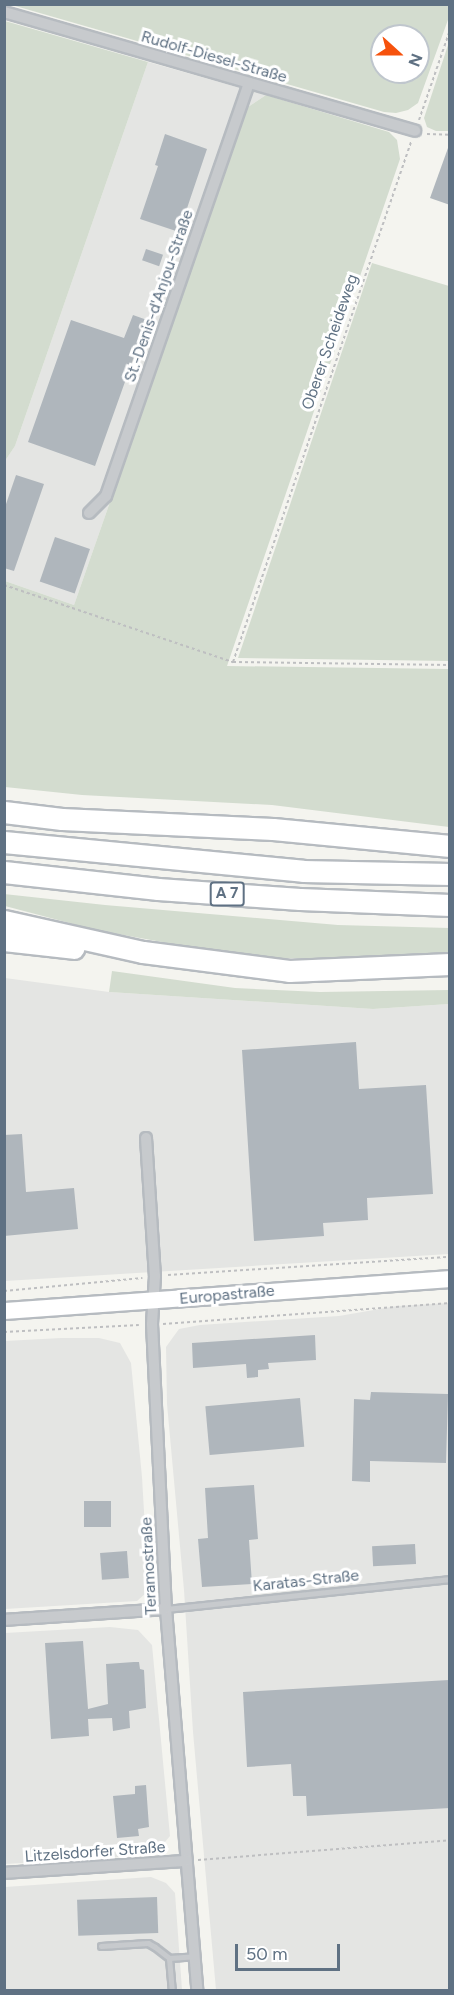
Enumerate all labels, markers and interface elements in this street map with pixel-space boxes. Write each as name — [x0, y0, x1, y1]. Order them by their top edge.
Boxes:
north arrow — [370, 24, 430, 84]
street label: Rudolf-Diesel-Straße — [139, 27, 289, 87]
text: N — [404, 51, 426, 69]
street label: St.-Denis-d'Anjou-Straße — [120, 207, 198, 385]
street label: Oberer Scheideweg — [298, 272, 362, 412]
road number: A 7 — [209, 882, 245, 906]
street label: Europastraße — [179, 1281, 275, 1309]
street label: Teramostraße — [137, 1517, 161, 1615]
street label: Karatas-Straße — [252, 1566, 360, 1596]
street label: Litzelsdorfer Straße — [24, 1838, 166, 1866]
scale bar — [238, 1932, 343, 1970]
text: 50 m — [246, 1943, 288, 1965]

